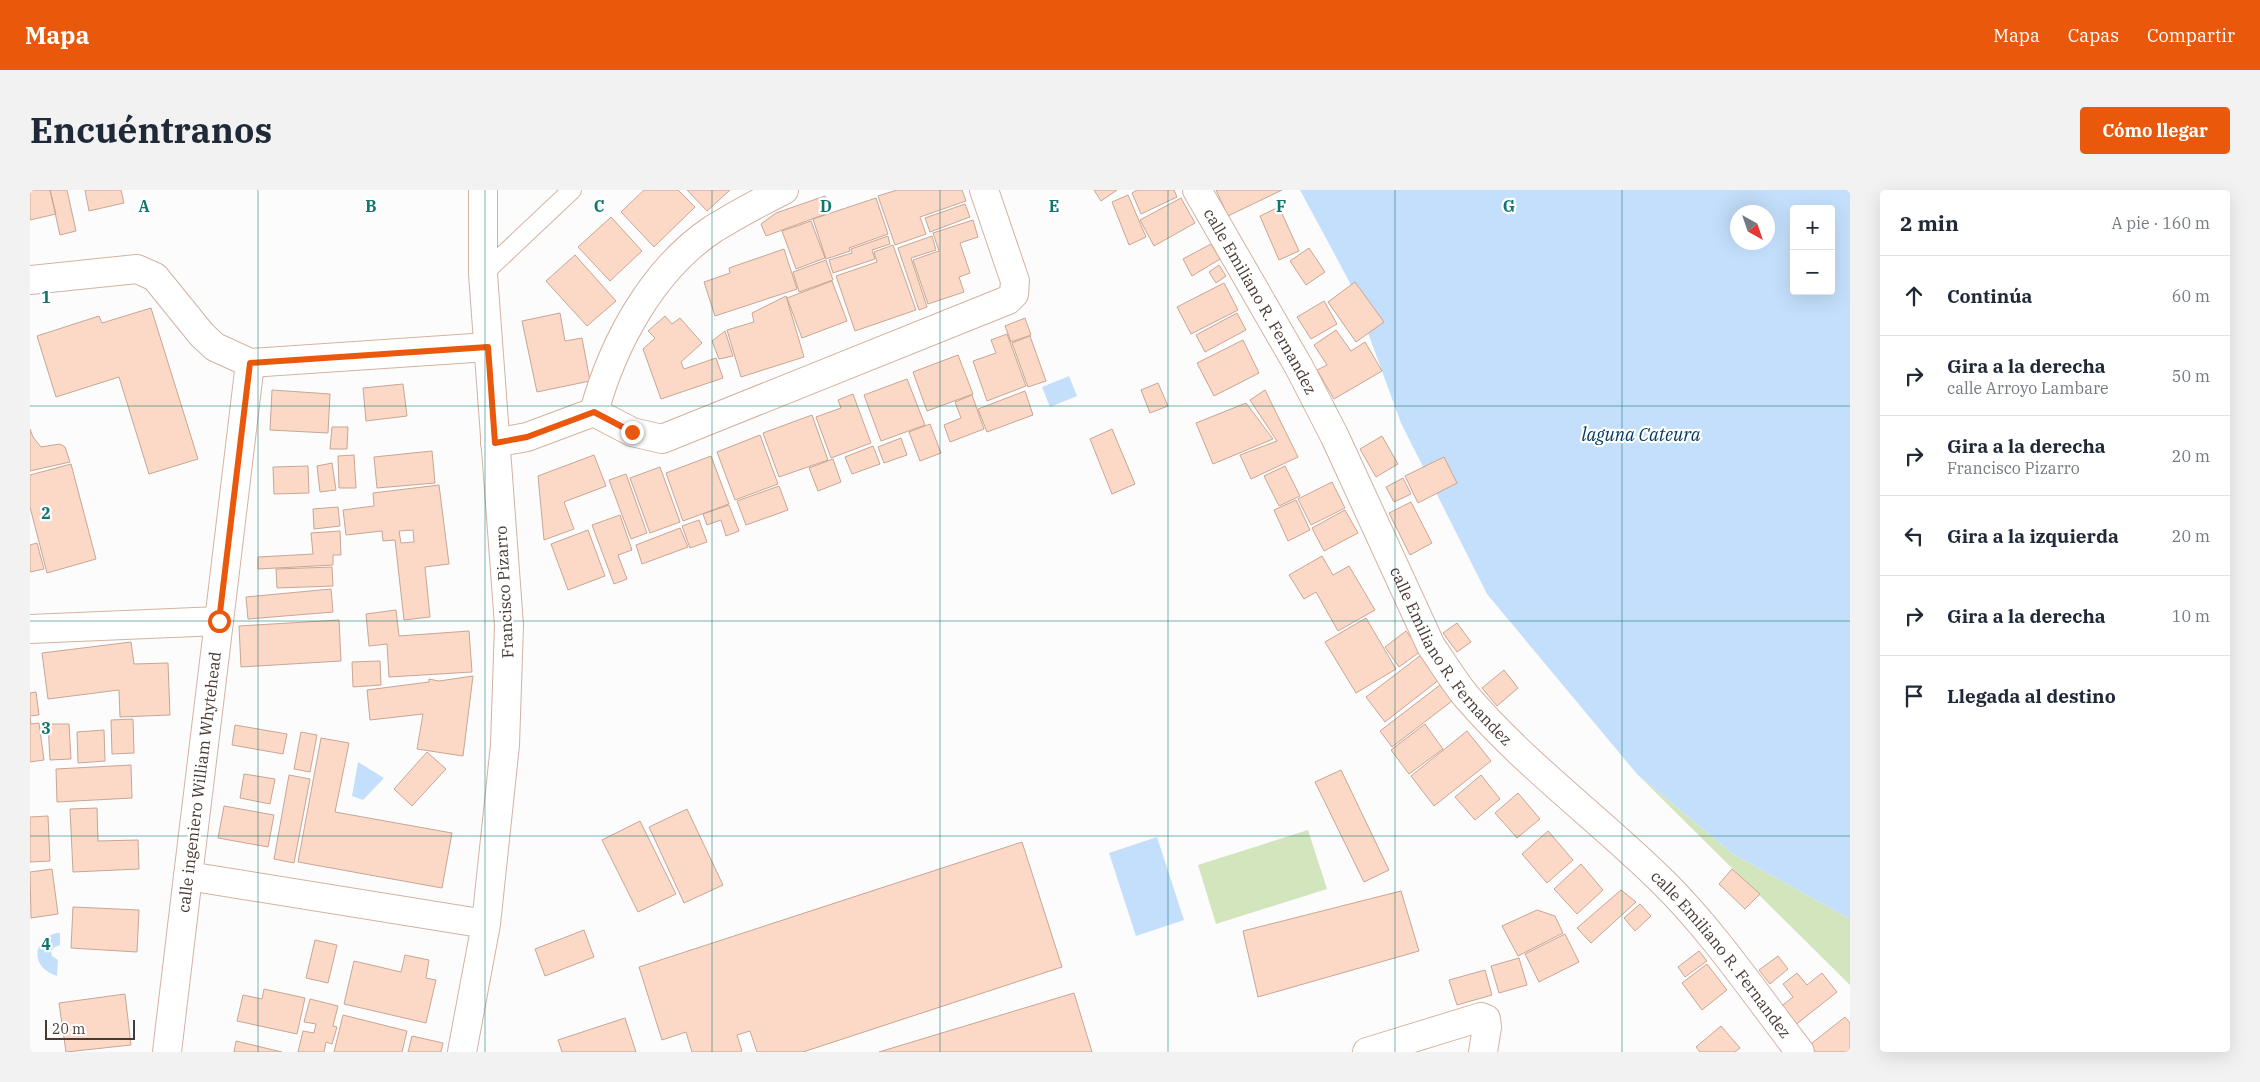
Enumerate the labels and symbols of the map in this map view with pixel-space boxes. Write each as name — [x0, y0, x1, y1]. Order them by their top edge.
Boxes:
text: A — [138, 196, 150, 216]
text: B — [365, 196, 377, 216]
text: C — [594, 196, 604, 216]
text: D — [820, 196, 832, 216]
text: E — [1049, 196, 1059, 216]
text: G — [1503, 196, 1515, 216]
street label: calle Emiliano R. Fernandez — [1201, 203, 1319, 397]
north arrow — [1730, 205, 1775, 250]
text: 1 — [41, 287, 51, 307]
route end — [621, 421, 644, 444]
water label: laguna Cateura — [1582, 423, 1701, 446]
text: 2 — [41, 503, 51, 523]
street label: Francisco Pizarro — [491, 525, 517, 659]
street label: calle Emiliano R. Fernandez — [1386, 563, 1516, 749]
route start — [208, 610, 231, 633]
street label: calle ingeniero William Whytehead — [173, 650, 225, 914]
text: 3 — [41, 718, 51, 738]
street label: calle Emiliano R. Fernandez — [1647, 866, 1796, 1042]
text: 4 — [41, 934, 51, 954]
scale bar — [45, 1017, 135, 1040]

